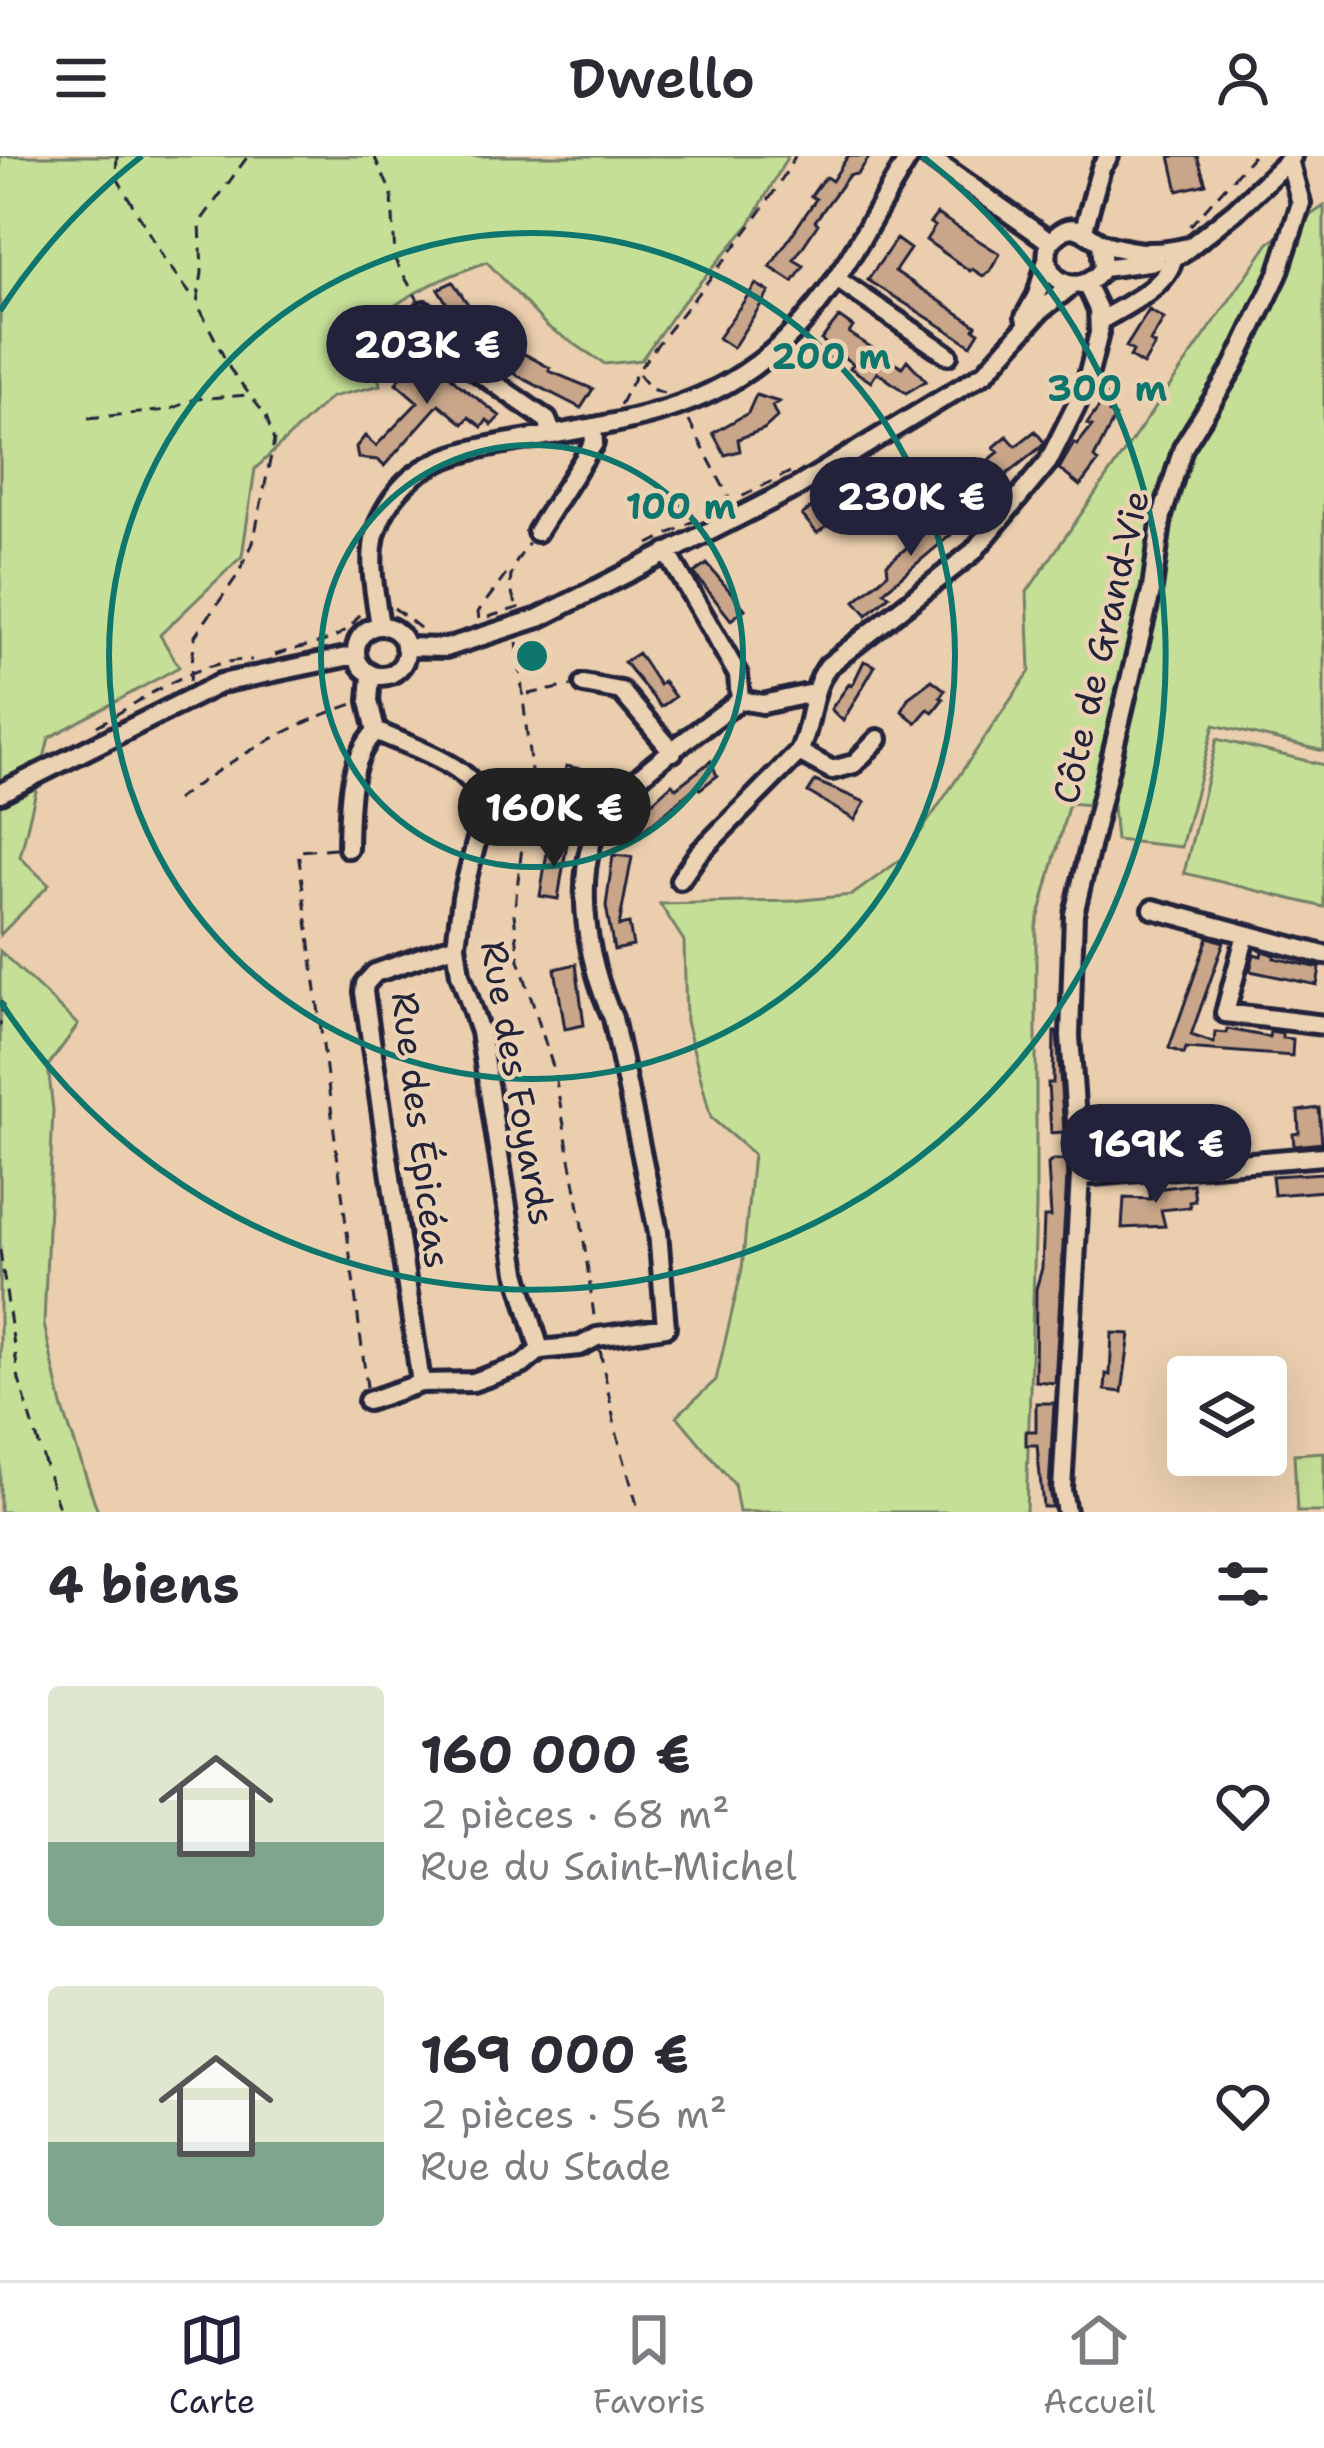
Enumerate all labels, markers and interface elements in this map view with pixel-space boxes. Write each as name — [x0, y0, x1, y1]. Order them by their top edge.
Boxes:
text: Dwello — [569, 42, 755, 114]
icon: menu — [48, 45, 114, 111]
icon: person — [1210, 45, 1276, 111]
pin: 203K € — [329, 305, 525, 407]
text: 203K € — [353, 318, 501, 370]
text: 200 m — [771, 332, 891, 381]
text: 300 m — [1047, 364, 1167, 413]
pin: 230K € — [813, 457, 1009, 559]
text: 230K € — [837, 470, 985, 522]
text: 100 m — [626, 482, 737, 531]
street label: Côte de Grand-Vie — [1041, 485, 1161, 809]
centre of rings — [511, 635, 553, 677]
pin: 160K € — [456, 768, 652, 870]
text: 160K € — [485, 781, 623, 833]
street label: Rue des Foyards — [469, 937, 567, 1229]
street label: Rue des Épicéas — [380, 989, 462, 1271]
pin: 169K € — [1058, 1104, 1254, 1206]
text: 169K € — [1087, 1117, 1225, 1169]
map controls — [1167, 1356, 1287, 1476]
button: layers — [1167, 1356, 1287, 1476]
text: 4 biens — [48, 1550, 240, 1618]
icon: filters — [1210, 1551, 1276, 1617]
text: 160 000 € — [420, 1720, 691, 1788]
icon: home — [144, 1734, 288, 1878]
icon: heart — [1210, 1773, 1276, 1839]
text: 2 pièces · 68 m² — [420, 1788, 730, 1840]
text: Rue du Saint-Michel — [420, 1840, 797, 1892]
text: 169 000 € — [420, 2020, 689, 2088]
icon: home — [144, 2034, 288, 2178]
icon: heart — [1210, 2073, 1276, 2139]
text: 2 pièces · 56 m² — [420, 2088, 727, 2140]
text: Rue du Stade — [420, 2140, 671, 2192]
tab: Carte — [169, 2307, 255, 2424]
tab: Favoris — [593, 2307, 706, 2424]
tab: Accueil — [1043, 2307, 1155, 2424]

